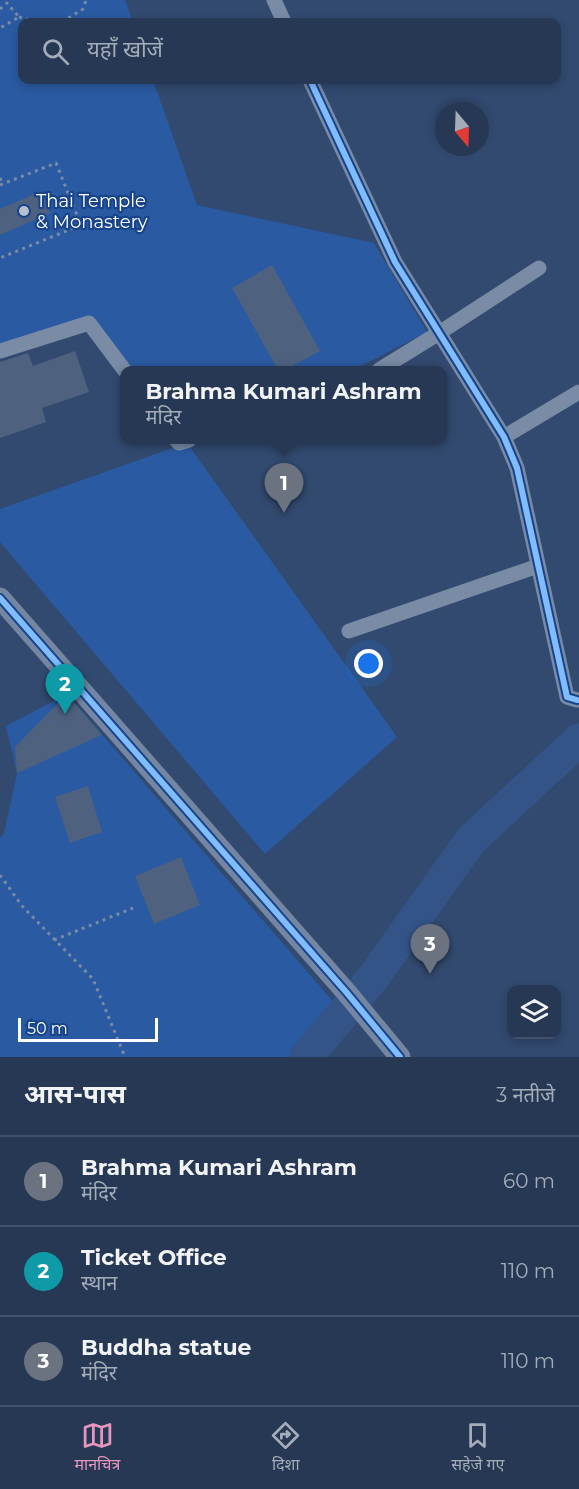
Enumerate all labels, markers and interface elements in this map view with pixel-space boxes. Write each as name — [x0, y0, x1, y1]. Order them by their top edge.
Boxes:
search box — [18, 18, 561, 84]
icon: search — [39, 35, 72, 68]
text: यहाँ खोजें — [87, 36, 163, 63]
north arrow — [435, 102, 489, 156]
place label: Thai Temple & Monastery — [36, 190, 148, 233]
marker: Thai Temple & Monastery — [17, 204, 31, 218]
popup — [120, 366, 447, 444]
text: Brahma Kumari Ashram — [146, 378, 421, 405]
text: मंदिर — [146, 405, 181, 429]
pin: 1 — [264, 464, 304, 513]
your location — [354, 649, 383, 678]
pin: 2 — [46, 664, 84, 714]
pin: 3 — [410, 924, 450, 974]
map controls — [507, 985, 561, 1039]
button: layers — [507, 985, 561, 1039]
scale bar — [18, 1015, 158, 1042]
text: 50 m — [27, 1019, 68, 1038]
text: आस-पास — [24, 1078, 126, 1110]
text: 3 नतीजे — [496, 1083, 555, 1107]
text: Brahma Kumari Ashram — [81, 1154, 357, 1181]
text: 1 — [40, 1169, 47, 1193]
text: 60 m — [503, 1169, 555, 1193]
text: मंदिर — [81, 1181, 117, 1205]
text: Ticket Office — [81, 1244, 227, 1271]
text: 2 — [38, 1259, 49, 1283]
text: 110 m — [501, 1259, 555, 1283]
text: स्थान — [81, 1271, 117, 1295]
text: Buddha statue — [81, 1334, 251, 1361]
text: 3 — [38, 1349, 49, 1373]
text: 110 m — [501, 1349, 555, 1373]
text: मंदिर — [81, 1361, 117, 1385]
tab: मानचित्र — [75, 1419, 120, 1477]
tab: दिशा — [269, 1419, 302, 1477]
tab: सहेजे गए — [451, 1419, 504, 1477]

